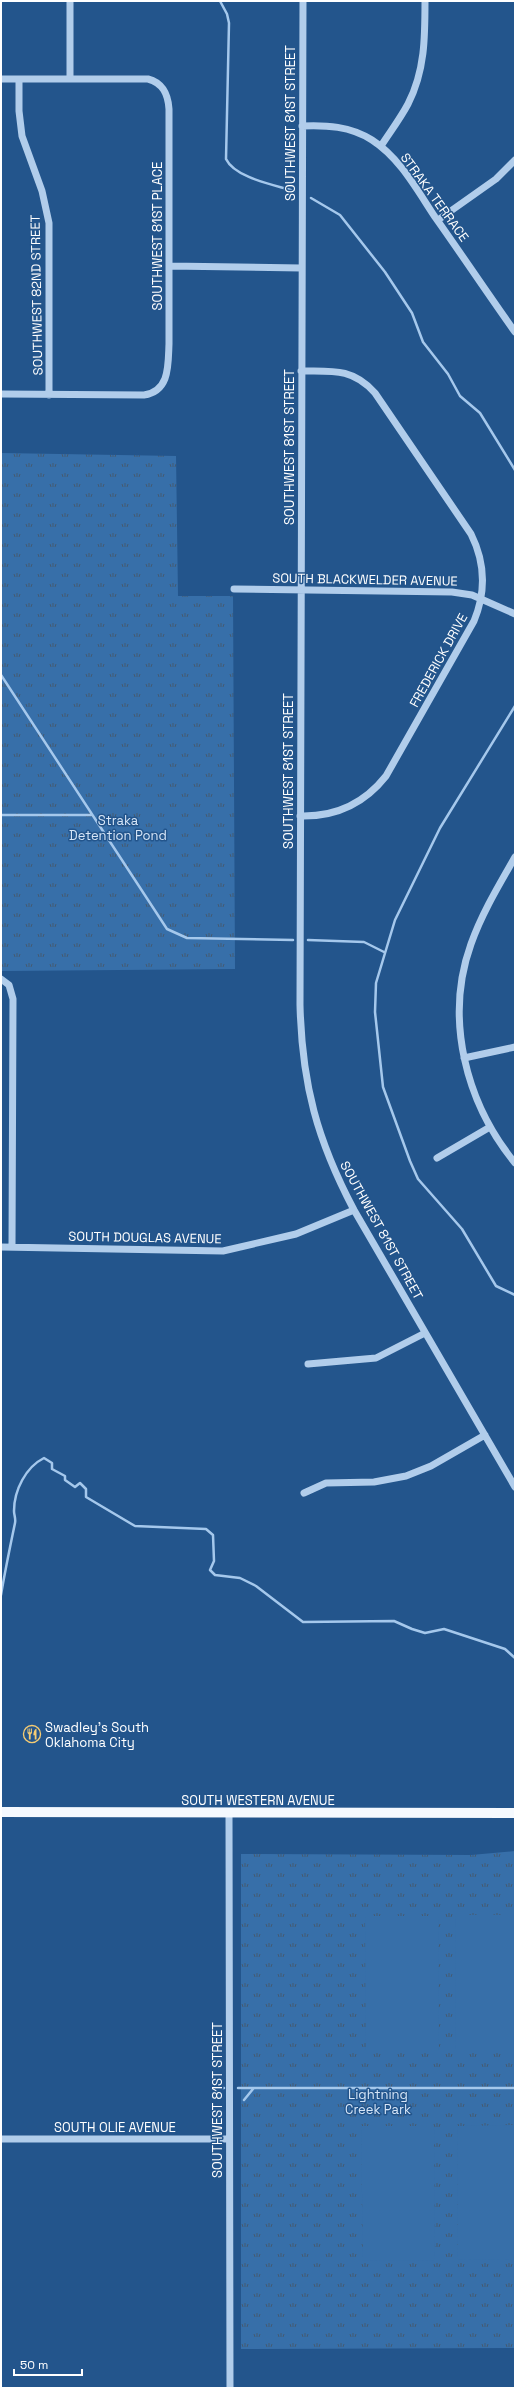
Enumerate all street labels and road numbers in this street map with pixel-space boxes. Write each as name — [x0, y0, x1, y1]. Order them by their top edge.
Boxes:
street label: SOUTHWEST 81ST STREET — [282, 45, 299, 201]
street label: STRAKA TERRACE — [397, 150, 473, 245]
street label: SOUTHWEST 81ST PLACE — [149, 162, 166, 310]
street label: SOUTHWEST 82ND STREET — [27, 214, 46, 375]
street label: SOUTHWEST 81ST STREET — [281, 369, 298, 525]
street label: SOUTH BLACKWELDER AVENUE — [272, 569, 458, 590]
street label: FREDERICK DRIVE — [406, 610, 471, 710]
street label: SOUTHWEST 81ST STREET — [280, 693, 297, 849]
street label: SOUTHWEST 81ST STREET — [336, 1158, 427, 1303]
street label: SOUTH DOUGLAS AVENUE — [68, 1228, 222, 1247]
street label: SOUTH WESTERN AVENUE — [181, 1792, 335, 1809]
street label: SOUTHWEST 81ST STREET — [209, 2022, 226, 2178]
street label: SOUTH OLIE AVENUE — [54, 2119, 176, 2136]

